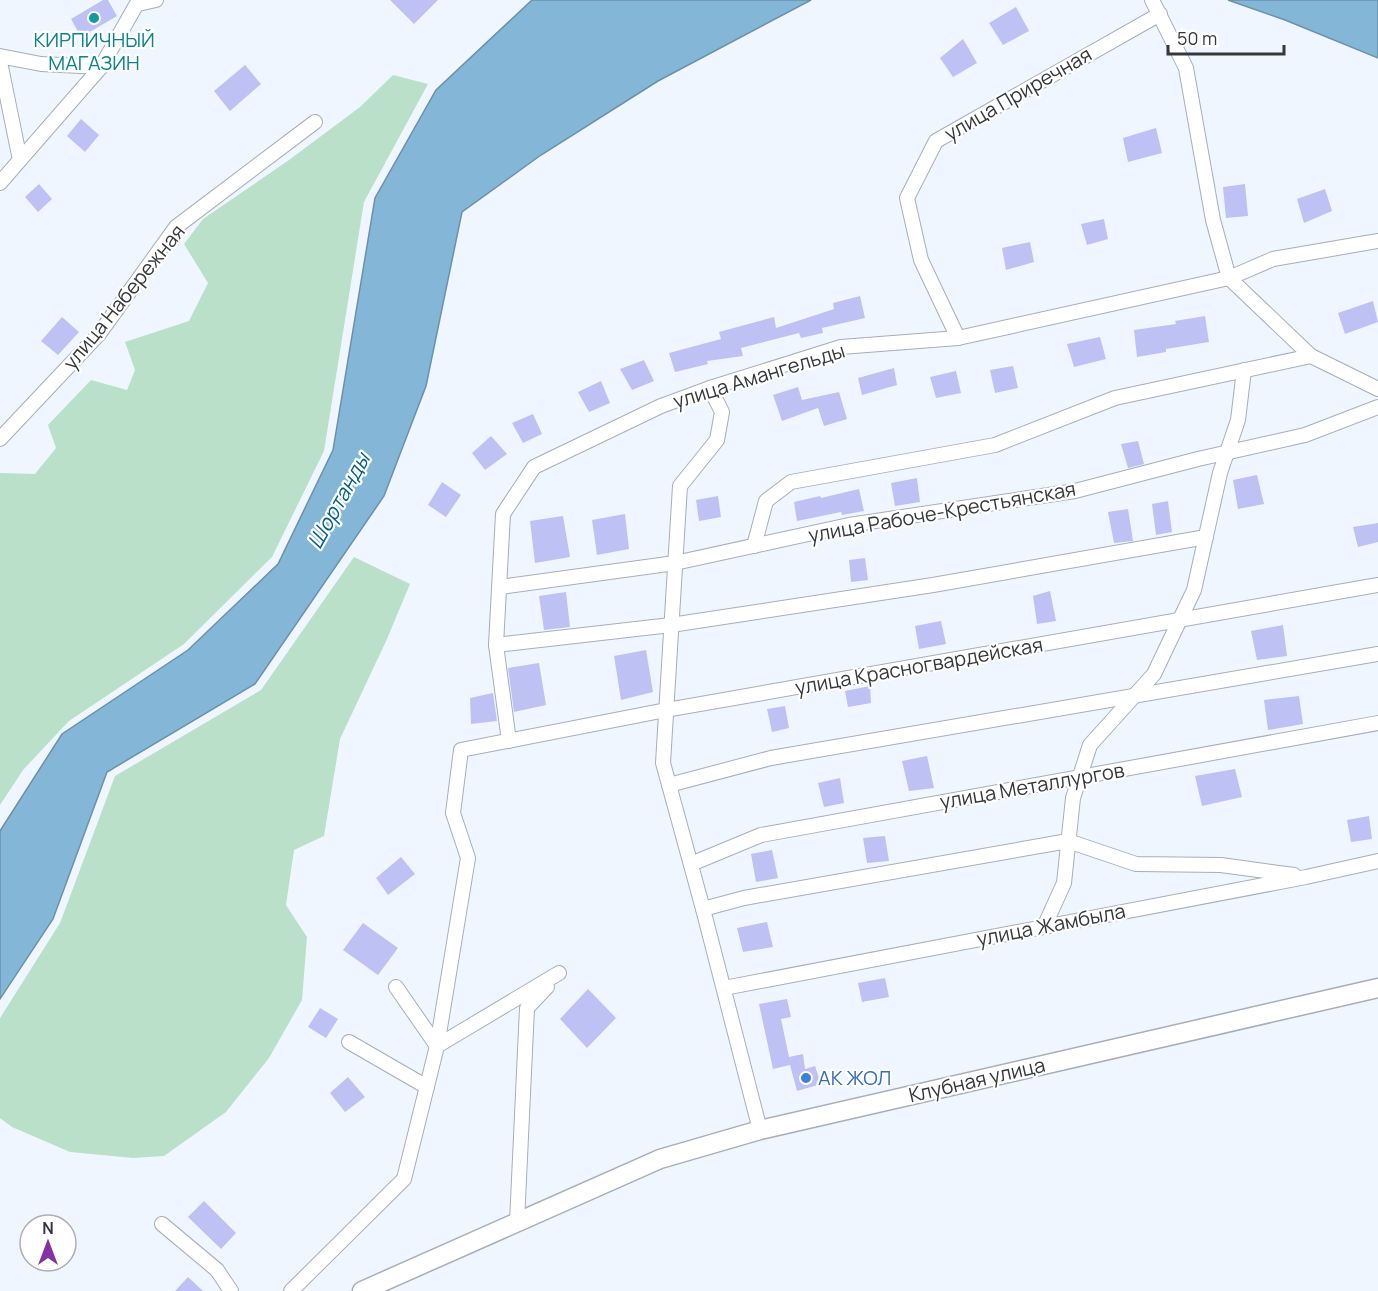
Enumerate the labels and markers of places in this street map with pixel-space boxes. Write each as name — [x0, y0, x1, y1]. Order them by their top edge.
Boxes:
marker: КИРПИЧНЫЙ МАГАЗИН — [87, 11, 101, 25]
place label: КИРПИЧНЫЙ МАГАЗИН — [33, 26, 155, 76]
place label: АК ЖОЛ — [818, 1064, 891, 1091]
marker: АК ЖОЛ — [799, 1071, 813, 1085]

